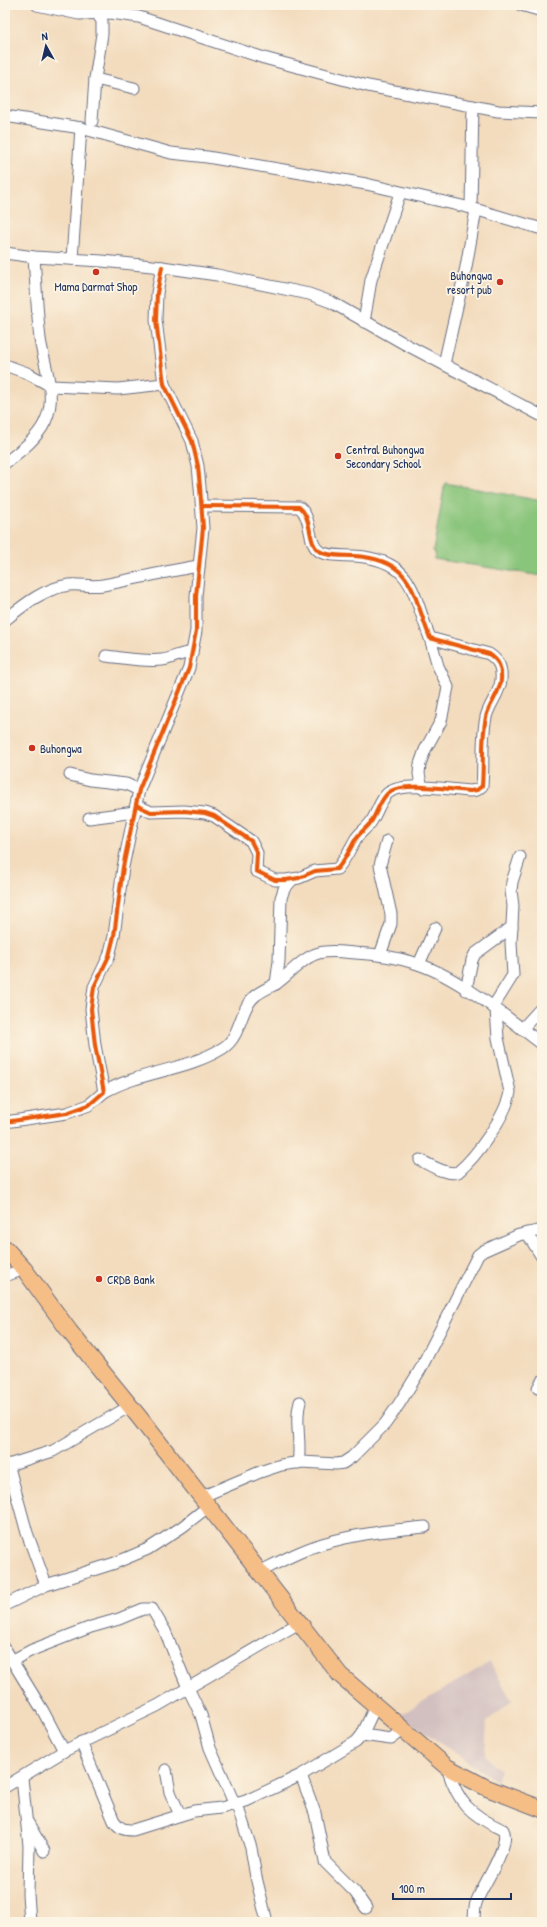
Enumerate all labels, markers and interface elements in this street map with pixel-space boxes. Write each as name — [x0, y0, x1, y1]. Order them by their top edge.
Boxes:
north arrow — [26, 26, 66, 66]
text: N — [41, 29, 49, 43]
marker: Mama Darmat Shop — [91, 267, 101, 277]
place label: Buhongwa resort pub — [447, 267, 492, 298]
marker: Buhongwa resort pub — [495, 277, 505, 287]
place label: Mama Darmat Shop — [55, 278, 137, 295]
place label: Central Buhongwa Secondary School — [346, 441, 424, 472]
marker: Central Buhongwa Secondary School — [333, 451, 343, 461]
place label: Buhongwa — [40, 740, 82, 757]
marker: Buhongwa — [27, 743, 37, 753]
place label: CRDB Bank — [107, 1271, 155, 1288]
marker: CRDB Bank — [94, 1274, 104, 1284]
scale bar — [393, 1875, 511, 1901]
text: 100 m — [399, 1880, 425, 1897]

